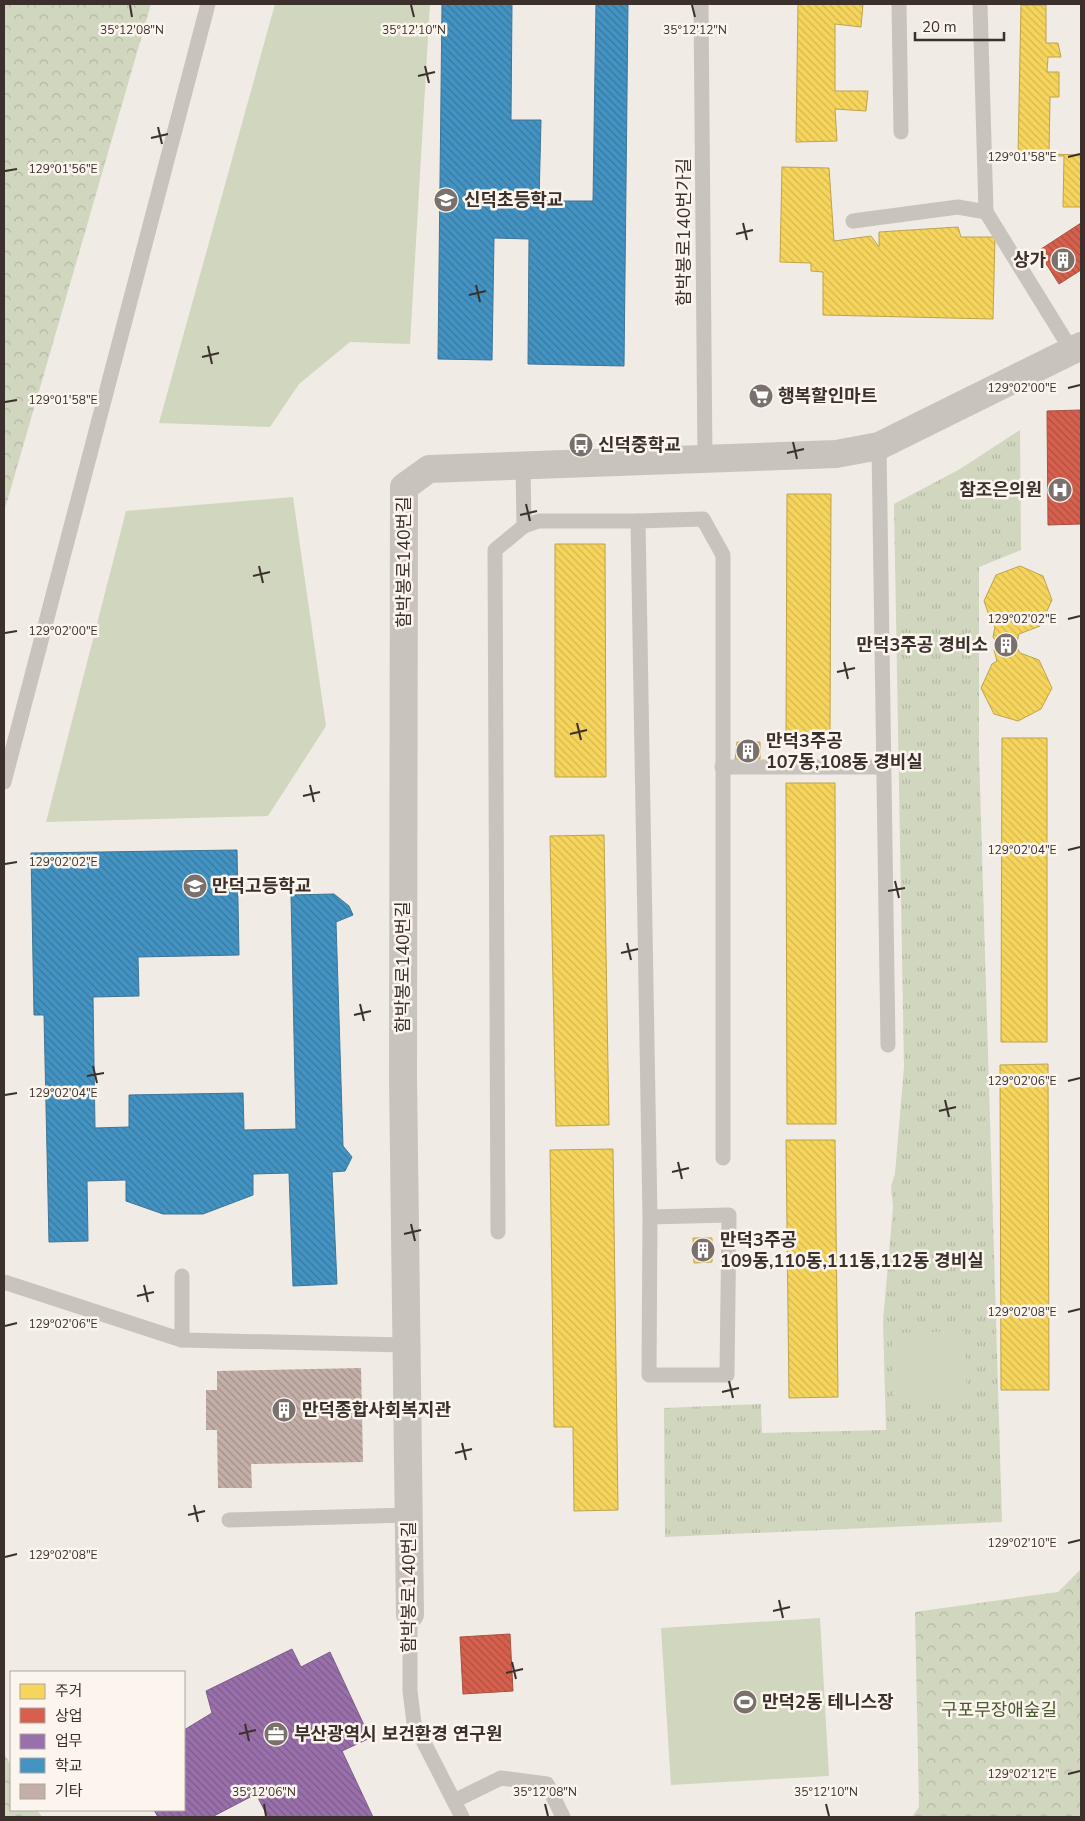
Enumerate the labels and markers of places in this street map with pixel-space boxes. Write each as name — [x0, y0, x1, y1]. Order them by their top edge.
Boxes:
school or university icon: 신덕초등학교 — [433, 187, 459, 213]
place label: 신덕초등학교 — [464, 188, 563, 212]
building icon: 상가 — [1050, 247, 1076, 273]
place label: 상가 — [1013, 248, 1046, 272]
supermarket icon: 행복할인마트 — [748, 383, 774, 409]
place label: 행복할인마트 — [778, 384, 877, 408]
bus stop icon: 신덕중학교 — [568, 432, 594, 458]
place label: 신덕중학교 — [598, 433, 681, 457]
hospital icon: 참조은의원 — [1047, 477, 1073, 503]
place label: 참조은의원 — [959, 478, 1042, 502]
building icon: 만덕3주공 경비소 — [993, 632, 1019, 658]
place label: 만덕3주공 경비소 — [856, 633, 988, 657]
place label: 만덕3주공 107동,108동 경비실 — [766, 729, 923, 774]
building icon: 만덕3주공 107동,108동 경비실 — [735, 738, 761, 764]
school or university icon: 만덕고등학교 — [182, 873, 208, 899]
place label: 만덕고등학교 — [212, 874, 311, 898]
place label: 만덕3주공 109동,110동,111동,112동 경비실 — [720, 1228, 984, 1273]
building icon: 만덕3주공 109동,110동,111동,112동 경비실 — [690, 1237, 716, 1263]
building icon: 만덕종합사회복지관 — [271, 1397, 297, 1423]
place label: 만덕종합사회복지관 — [302, 1398, 451, 1422]
sports icon: 만덕2동 테니스장 — [732, 1689, 758, 1715]
place label: 만덕2동 테니스장 — [762, 1690, 894, 1714]
office icon: 부산광역시 보건환경 연구원 — [263, 1721, 289, 1747]
place label: 부산광역시 보건환경 연구원 — [294, 1722, 502, 1746]

